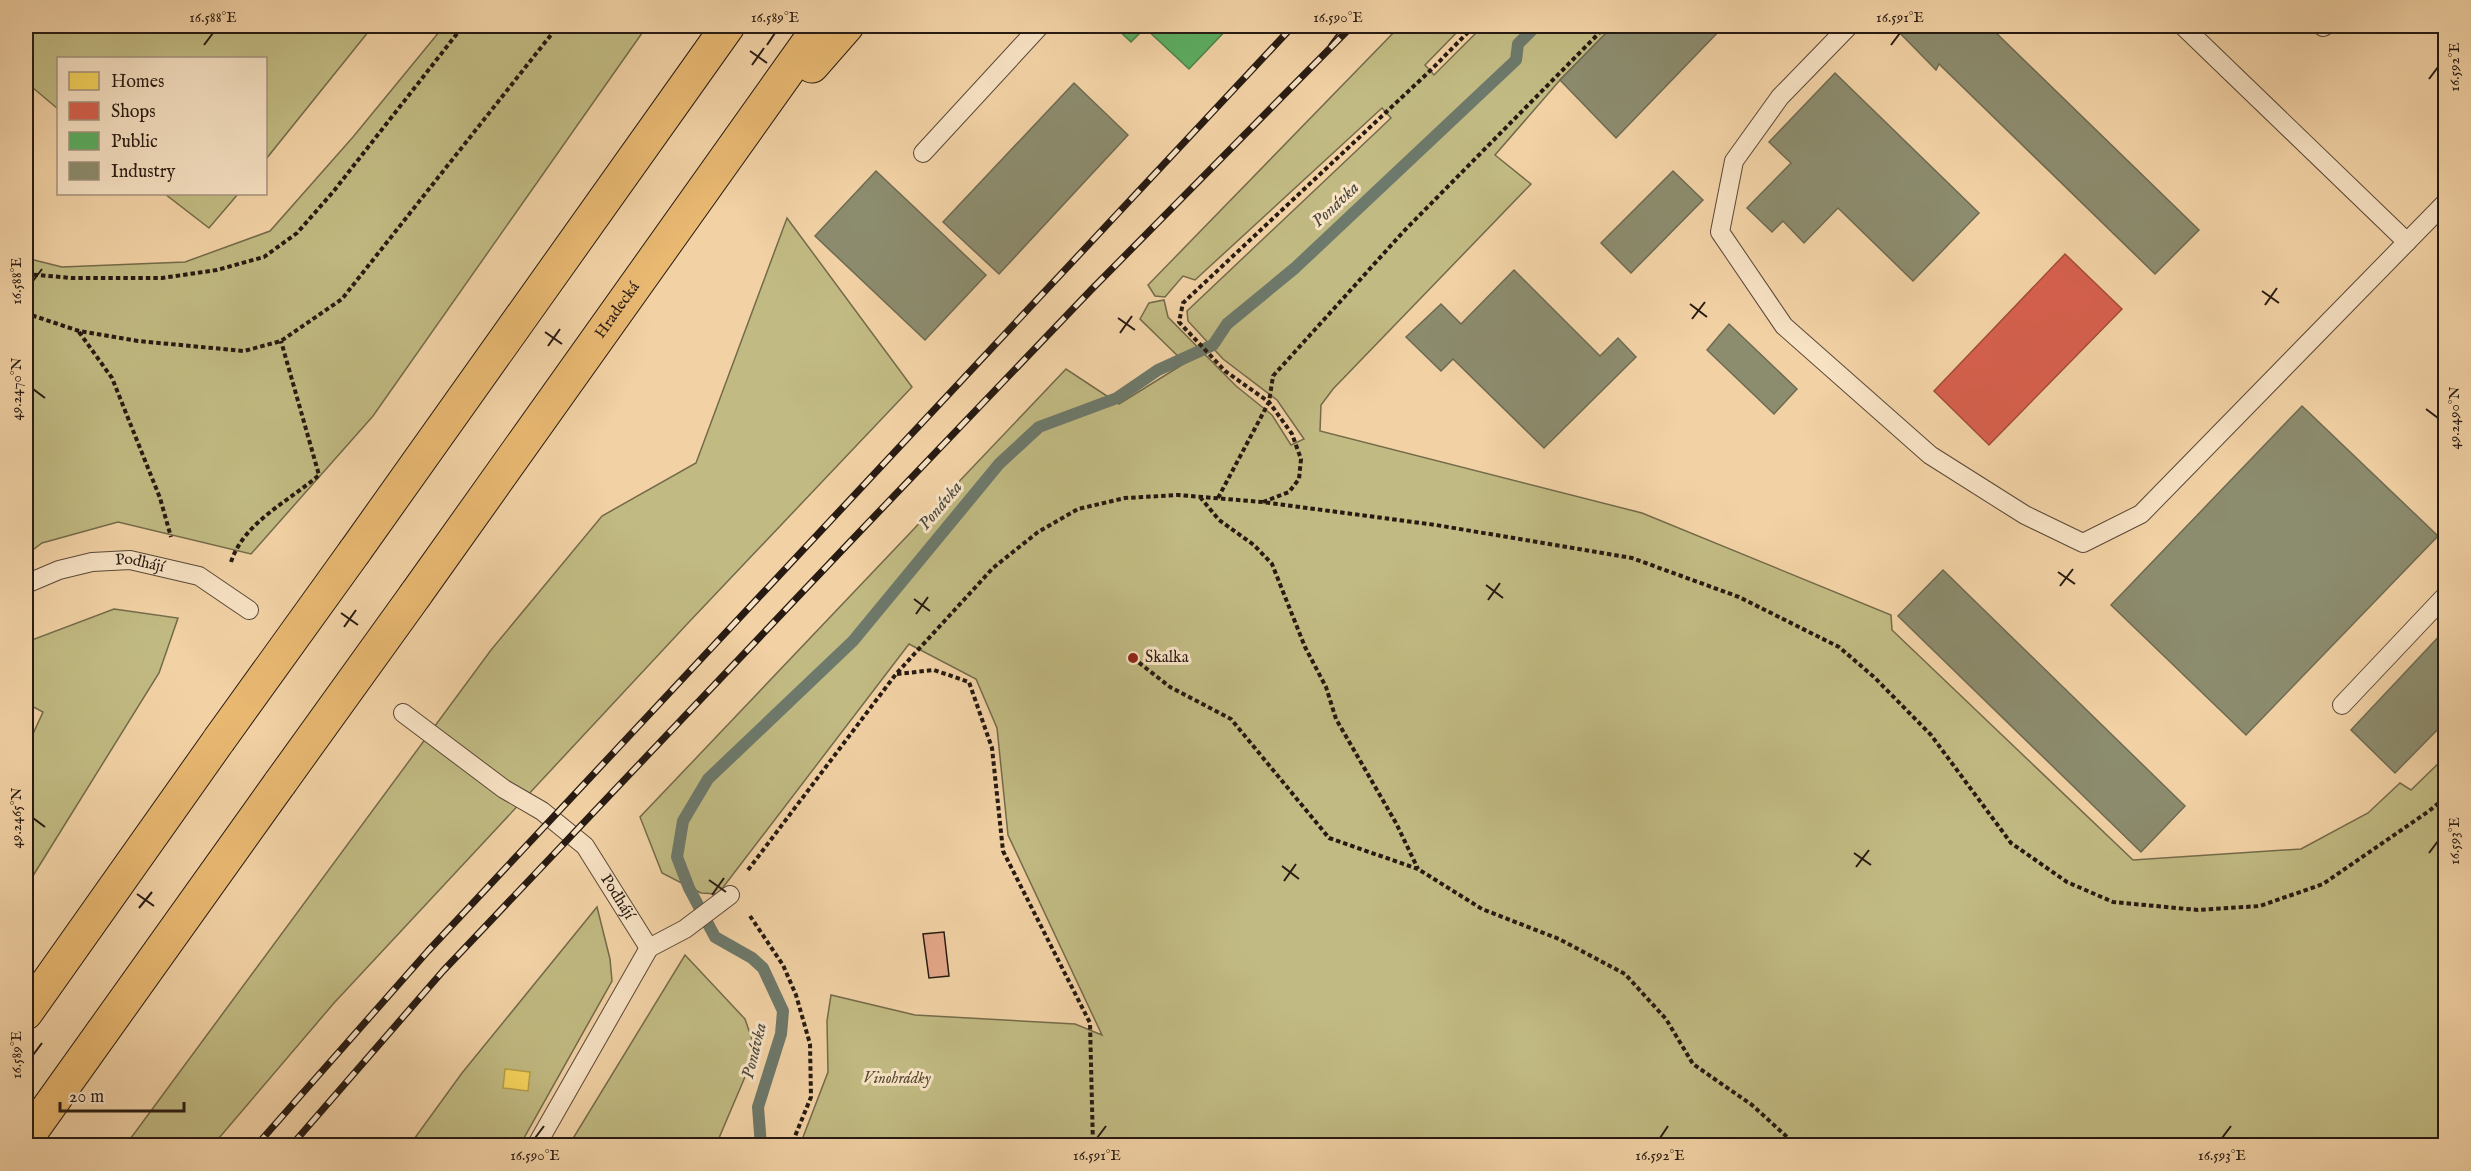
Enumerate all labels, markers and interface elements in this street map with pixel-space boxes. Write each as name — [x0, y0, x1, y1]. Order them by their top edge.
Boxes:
text: 16.588°E — [189, 8, 237, 27]
text: 16.589°E — [751, 8, 799, 27]
text: 16.590°E — [1313, 8, 1363, 27]
text: 16.591°E — [1876, 8, 1924, 27]
text: 16.592°E — [2445, 42, 2464, 92]
legend — [57, 57, 267, 195]
text: Homes — [111, 71, 164, 94]
text: Shops — [111, 101, 156, 124]
text: Public — [111, 131, 158, 154]
text: Industry — [111, 161, 175, 184]
water label: Ponávka — [1307, 177, 1365, 233]
text: 16.588°E — [7, 257, 26, 305]
street label: Hradecká — [591, 278, 645, 343]
text: 49.2470°N — [7, 357, 26, 421]
text: 49.2490°N — [2445, 386, 2464, 450]
water label: Ponávka — [914, 477, 968, 535]
street label: Podhájí — [115, 550, 168, 578]
place label: Skalka — [1145, 648, 1189, 668]
marker: Skalka — [1126, 651, 1140, 665]
text: 49.2465°N — [7, 787, 26, 849]
text: 16.593°E — [2445, 817, 2464, 865]
street label: Podhájí — [595, 871, 640, 925]
water label: Ponávka — [737, 1021, 773, 1081]
text: 16.589°E — [7, 1031, 26, 1079]
park label: Vinohrádky — [863, 1069, 932, 1089]
scale bar — [60, 1075, 184, 1113]
text: 20 m — [69, 1086, 104, 1109]
text: 16.590°E — [510, 1146, 560, 1165]
text: 16.591°E — [1073, 1146, 1121, 1165]
text: 16.592°E — [1635, 1146, 1685, 1165]
text: 16.593°E — [2198, 1146, 2246, 1165]

